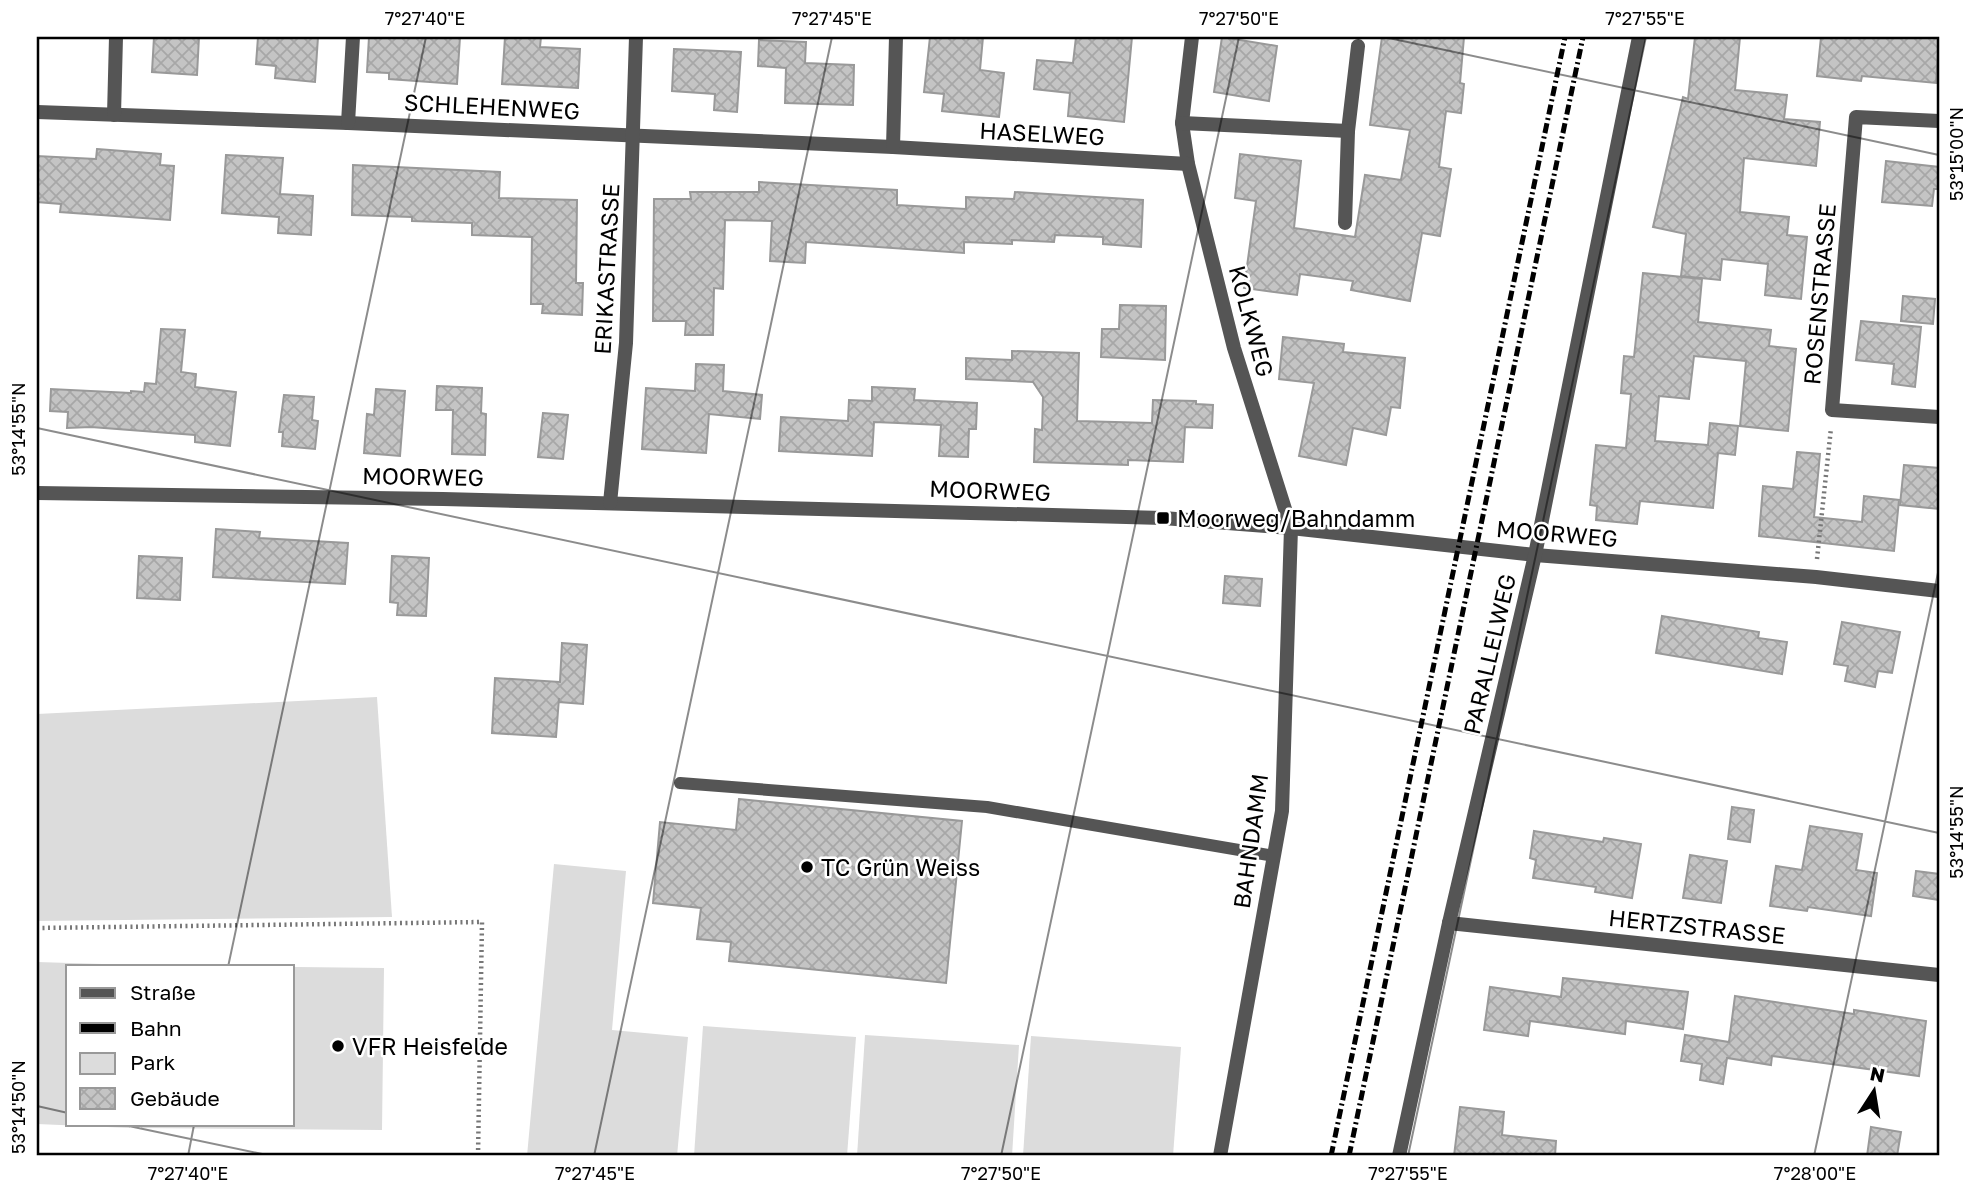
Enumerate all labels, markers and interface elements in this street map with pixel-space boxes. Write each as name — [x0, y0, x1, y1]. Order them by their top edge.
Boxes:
text: 7°27'40"E — [385, 7, 465, 29]
text: 7°27'45"E — [792, 7, 872, 29]
text: 7°27'50"E — [1199, 7, 1279, 29]
text: 7°27'55"E — [1605, 7, 1685, 29]
street label: SCHLEHENWEG — [403, 87, 581, 125]
text: 53°15'00"N — [1945, 107, 1967, 201]
street label: HASELWEG — [979, 116, 1105, 150]
street label: ERIKASTRASSE — [588, 183, 624, 355]
street label: ROSENSTRASSE — [1797, 202, 1841, 386]
street label: KOLKWEG — [1224, 262, 1280, 380]
text: 53°14'55"N — [7, 382, 29, 476]
street label: MOORWEG — [362, 461, 484, 491]
street label: MOORWEG — [929, 474, 1051, 506]
place label: Moorweg/Bahndamm — [1177, 504, 1415, 532]
marker: Moorweg/Bahndamm — [1155, 510, 1171, 526]
street label: MOORWEG — [1495, 514, 1619, 552]
street label: PARALLELWEG — [1457, 571, 1521, 737]
street label: BAHNDAMM — [1227, 772, 1273, 910]
text: 53°14'55"N — [1945, 785, 1967, 879]
place label: TC Grün Weiss — [821, 853, 980, 881]
marker: TC Grün Weiss — [799, 859, 815, 875]
street label: HERTZSTRASSE — [1607, 903, 1787, 949]
legend — [66, 965, 294, 1126]
text: Straße — [130, 979, 196, 1005]
text: Bahn — [130, 1015, 182, 1041]
place label: VFR Heisfelde — [352, 1032, 508, 1060]
marker: VFR Heisfelde — [330, 1038, 346, 1054]
text: Park — [130, 1049, 176, 1075]
north arrow — [1840, 1056, 1910, 1126]
text: 53°14'50"N — [7, 1060, 29, 1154]
text: N — [1868, 1061, 1887, 1087]
text: Gebäude — [130, 1085, 220, 1111]
text: 7°27'40"E — [148, 1162, 228, 1184]
text: 7°27'45"E — [555, 1162, 635, 1184]
text: 7°27'50"E — [961, 1162, 1041, 1184]
text: 7°27'55"E — [1368, 1162, 1448, 1184]
text: 7°28'00"E — [1774, 1162, 1856, 1184]

